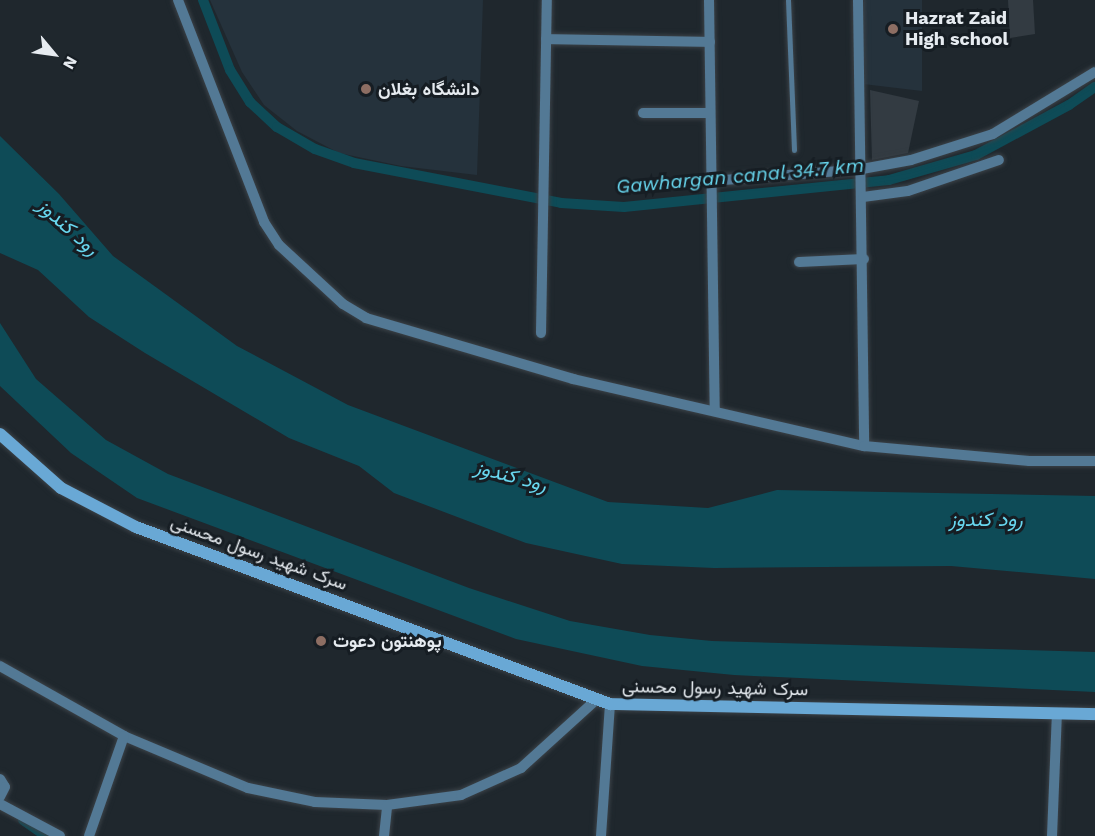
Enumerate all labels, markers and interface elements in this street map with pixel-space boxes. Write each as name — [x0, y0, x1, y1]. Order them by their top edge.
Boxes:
place label: Hazrat Zaid High school — [905, 8, 1008, 50]
marker: Hazrat Zaid High school — [886, 22, 900, 36]
north arrow — [24, 24, 84, 84]
text: N — [59, 53, 81, 73]
place label: دانشگاه بغلان — [378, 78, 480, 100]
marker: دانشگاه بغلان — [359, 82, 373, 96]
water label: Gawhargan canal 34.7 km — [614, 153, 866, 199]
water label: رود کندوز — [33, 193, 103, 261]
water label: رود کندوز — [472, 455, 550, 497]
water label: رود کندوز — [949, 507, 1023, 531]
street label: سرک شهید رسول محسنی — [168, 511, 350, 595]
place label: پوهنتون دعوت — [333, 630, 442, 652]
marker: پوهنتون دعوت — [314, 634, 328, 648]
street label: سرک شهید رسول محسنی — [622, 676, 808, 700]

